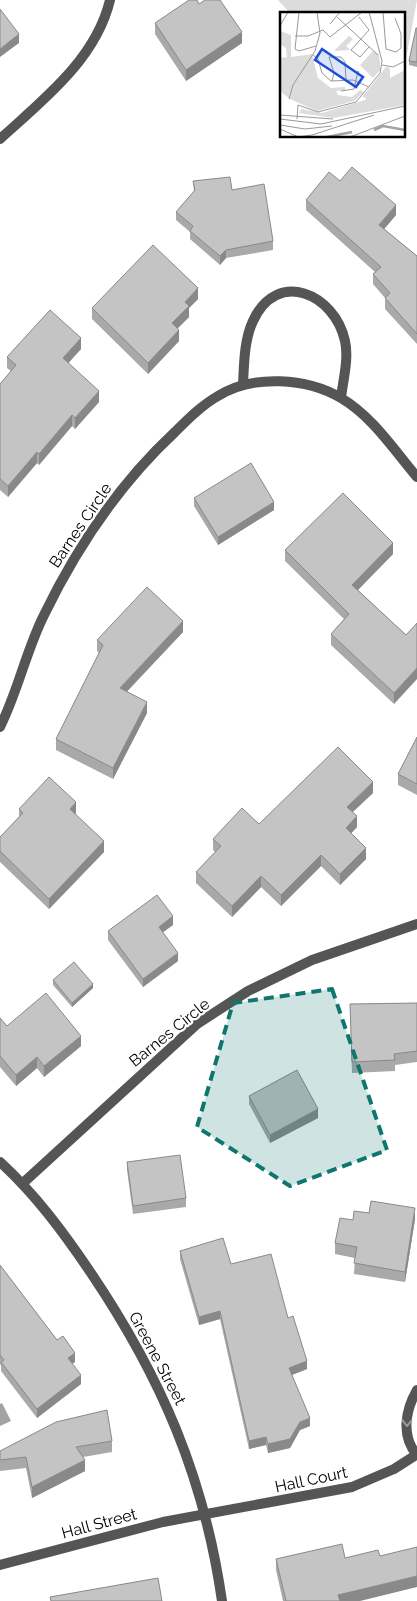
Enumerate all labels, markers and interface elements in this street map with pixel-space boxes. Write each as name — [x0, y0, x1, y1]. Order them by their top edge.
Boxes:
inset map — [280, 12, 404, 138]
street label: Barnes Circle — [45, 479, 116, 571]
street label: Barnes Circle — [125, 994, 213, 1071]
street label: Greene Street — [125, 1308, 190, 1409]
one-way arrow — [402, 1419, 412, 1427]
street label: Hall Court — [273, 1462, 350, 1496]
street label: Hall Street — [59, 1504, 139, 1543]

